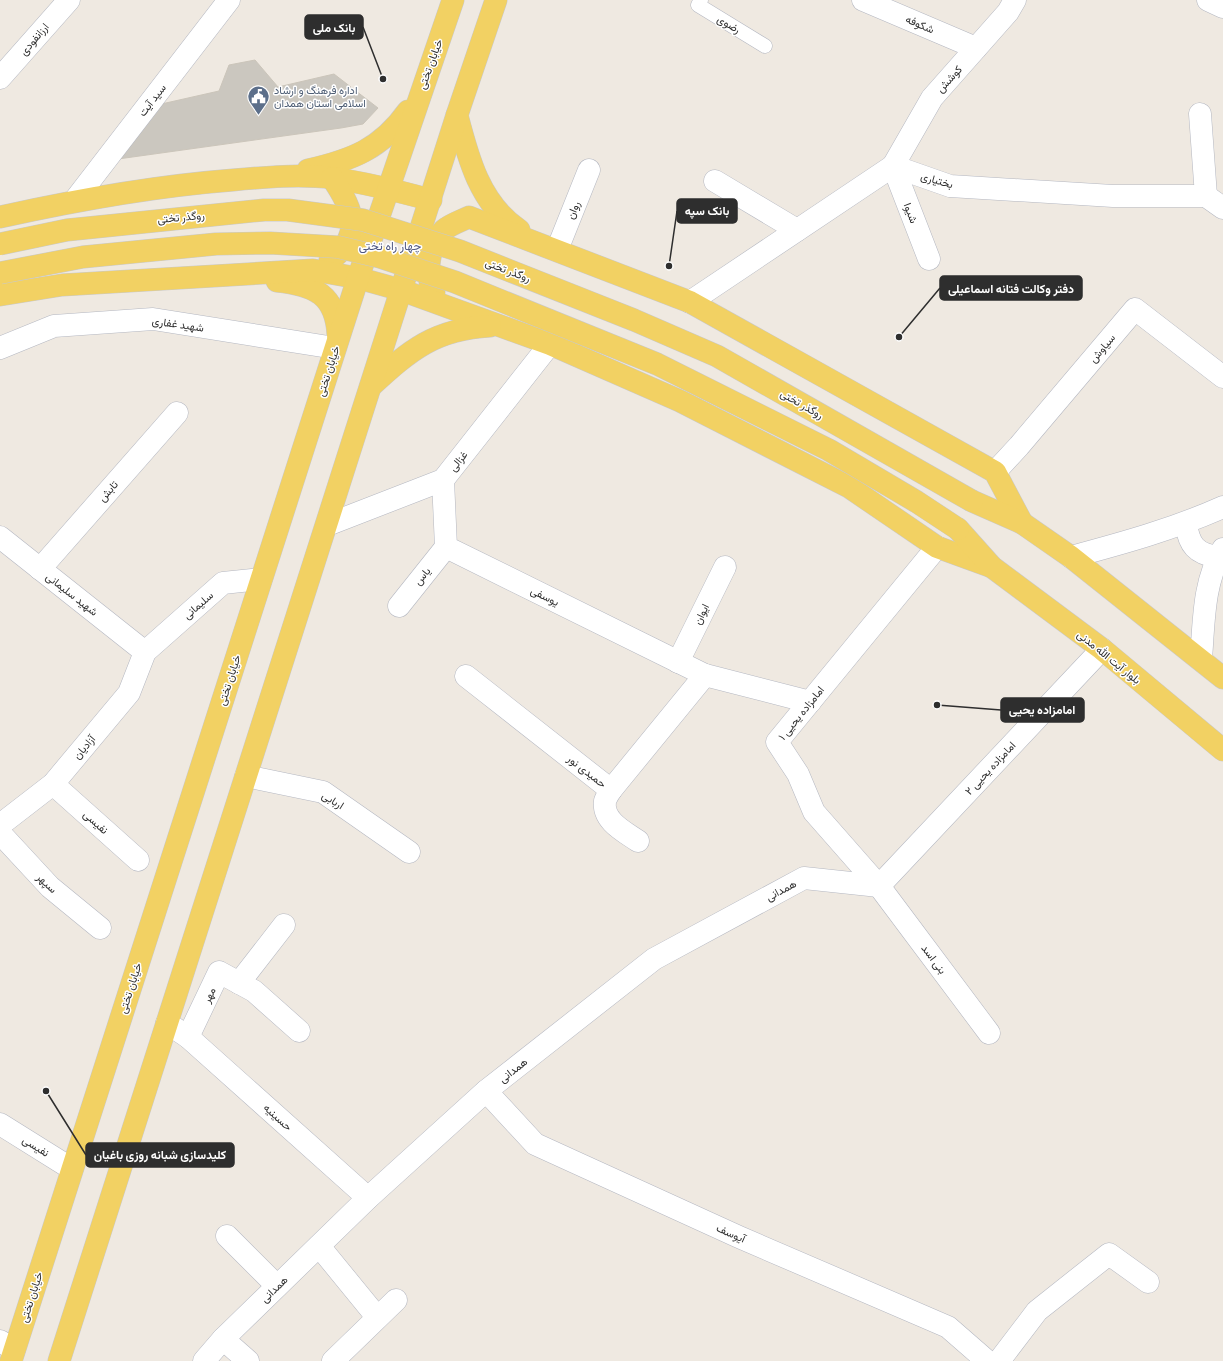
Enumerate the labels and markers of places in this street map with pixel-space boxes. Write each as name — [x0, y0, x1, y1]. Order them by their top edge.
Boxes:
callout: بانک ملی — [305, 15, 363, 39]
public building icon: اداره فرهنگ و ارشاد اسلامی استان همدان — [246, 83, 272, 116]
place label: اداره فرهنگ و ارشاد اسلامی استان همدان — [274, 84, 366, 110]
callout: بانک سپه — [677, 199, 737, 223]
callout: دفتر وکالت فتانه اسماعیلی — [940, 276, 1082, 300]
callout: امامزاده یحیی — [1001, 698, 1084, 722]
callout: کلیدسازی شبانه روزی باغیان — [86, 1143, 234, 1167]

